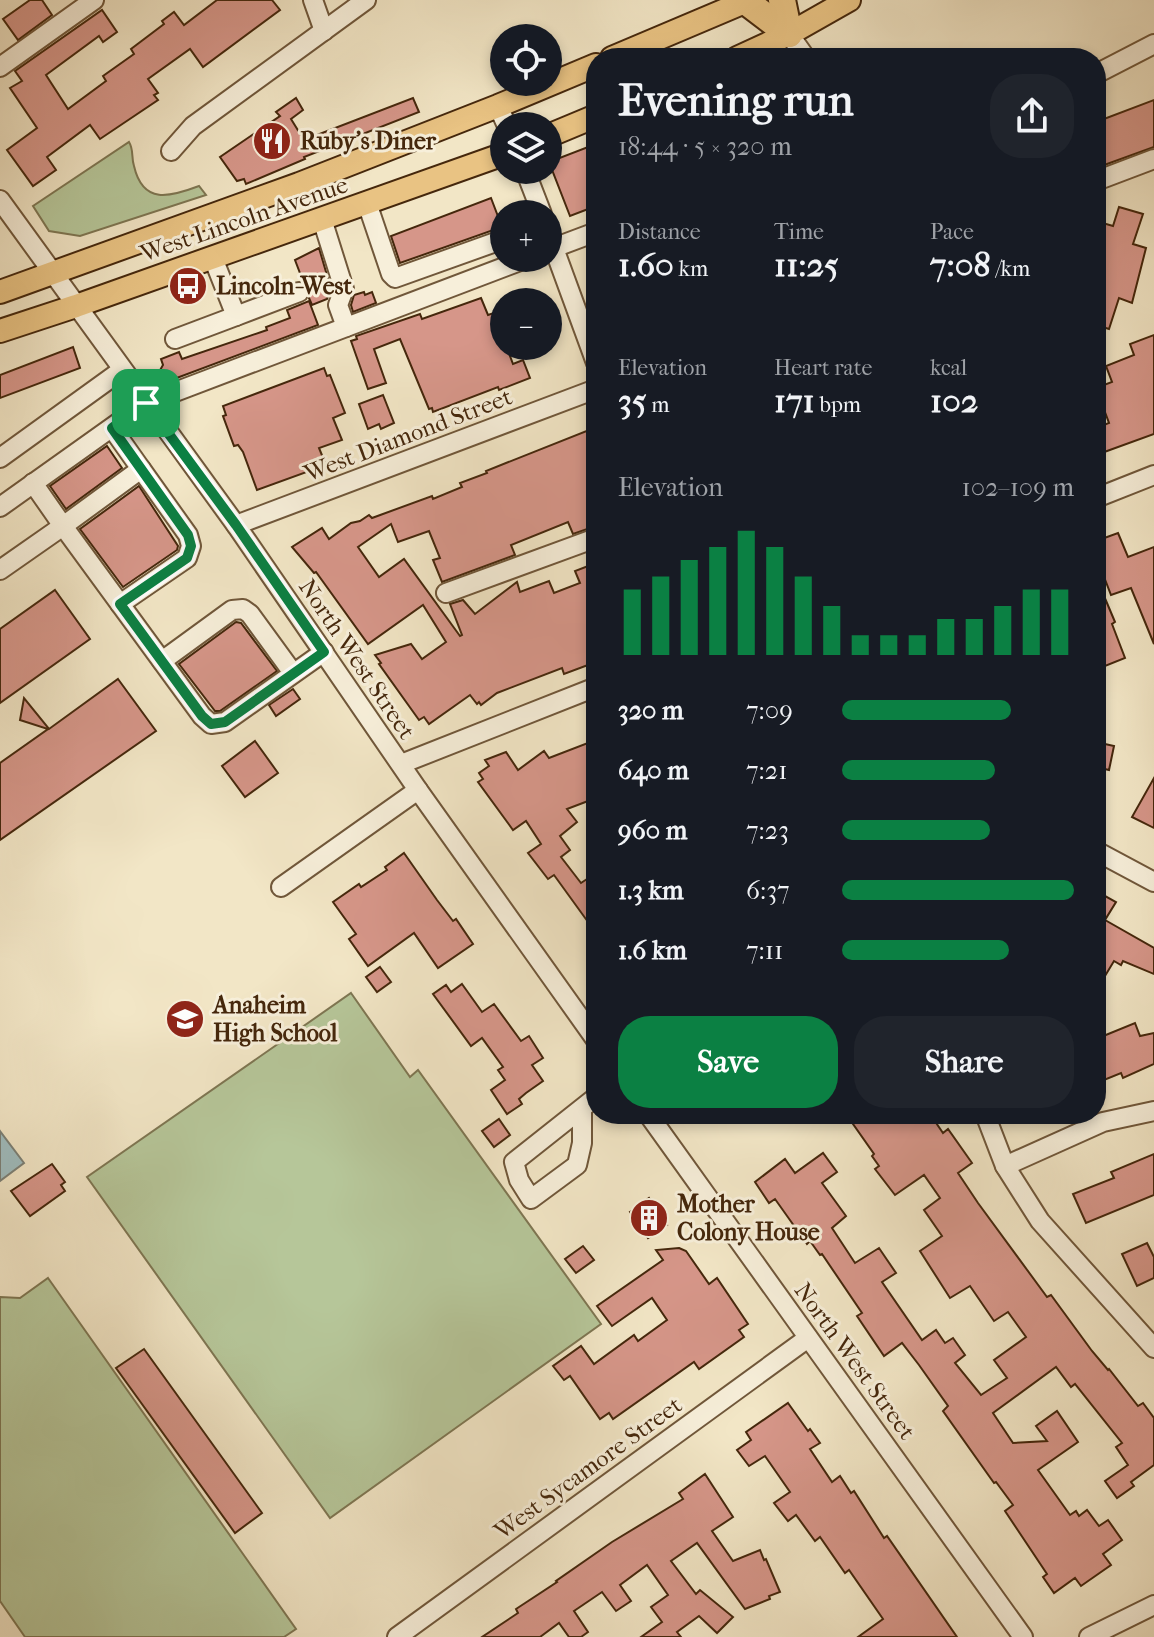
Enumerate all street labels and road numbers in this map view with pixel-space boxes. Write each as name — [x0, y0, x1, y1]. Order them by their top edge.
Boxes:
street label: West Lincoln Avenue — [136, 170, 352, 268]
street label: West Diamond Street — [299, 382, 516, 488]
street label: North West Street — [293, 574, 421, 745]
street label: North West Street — [789, 1277, 922, 1445]
street label: West Sycamore Street — [488, 1390, 687, 1546]

